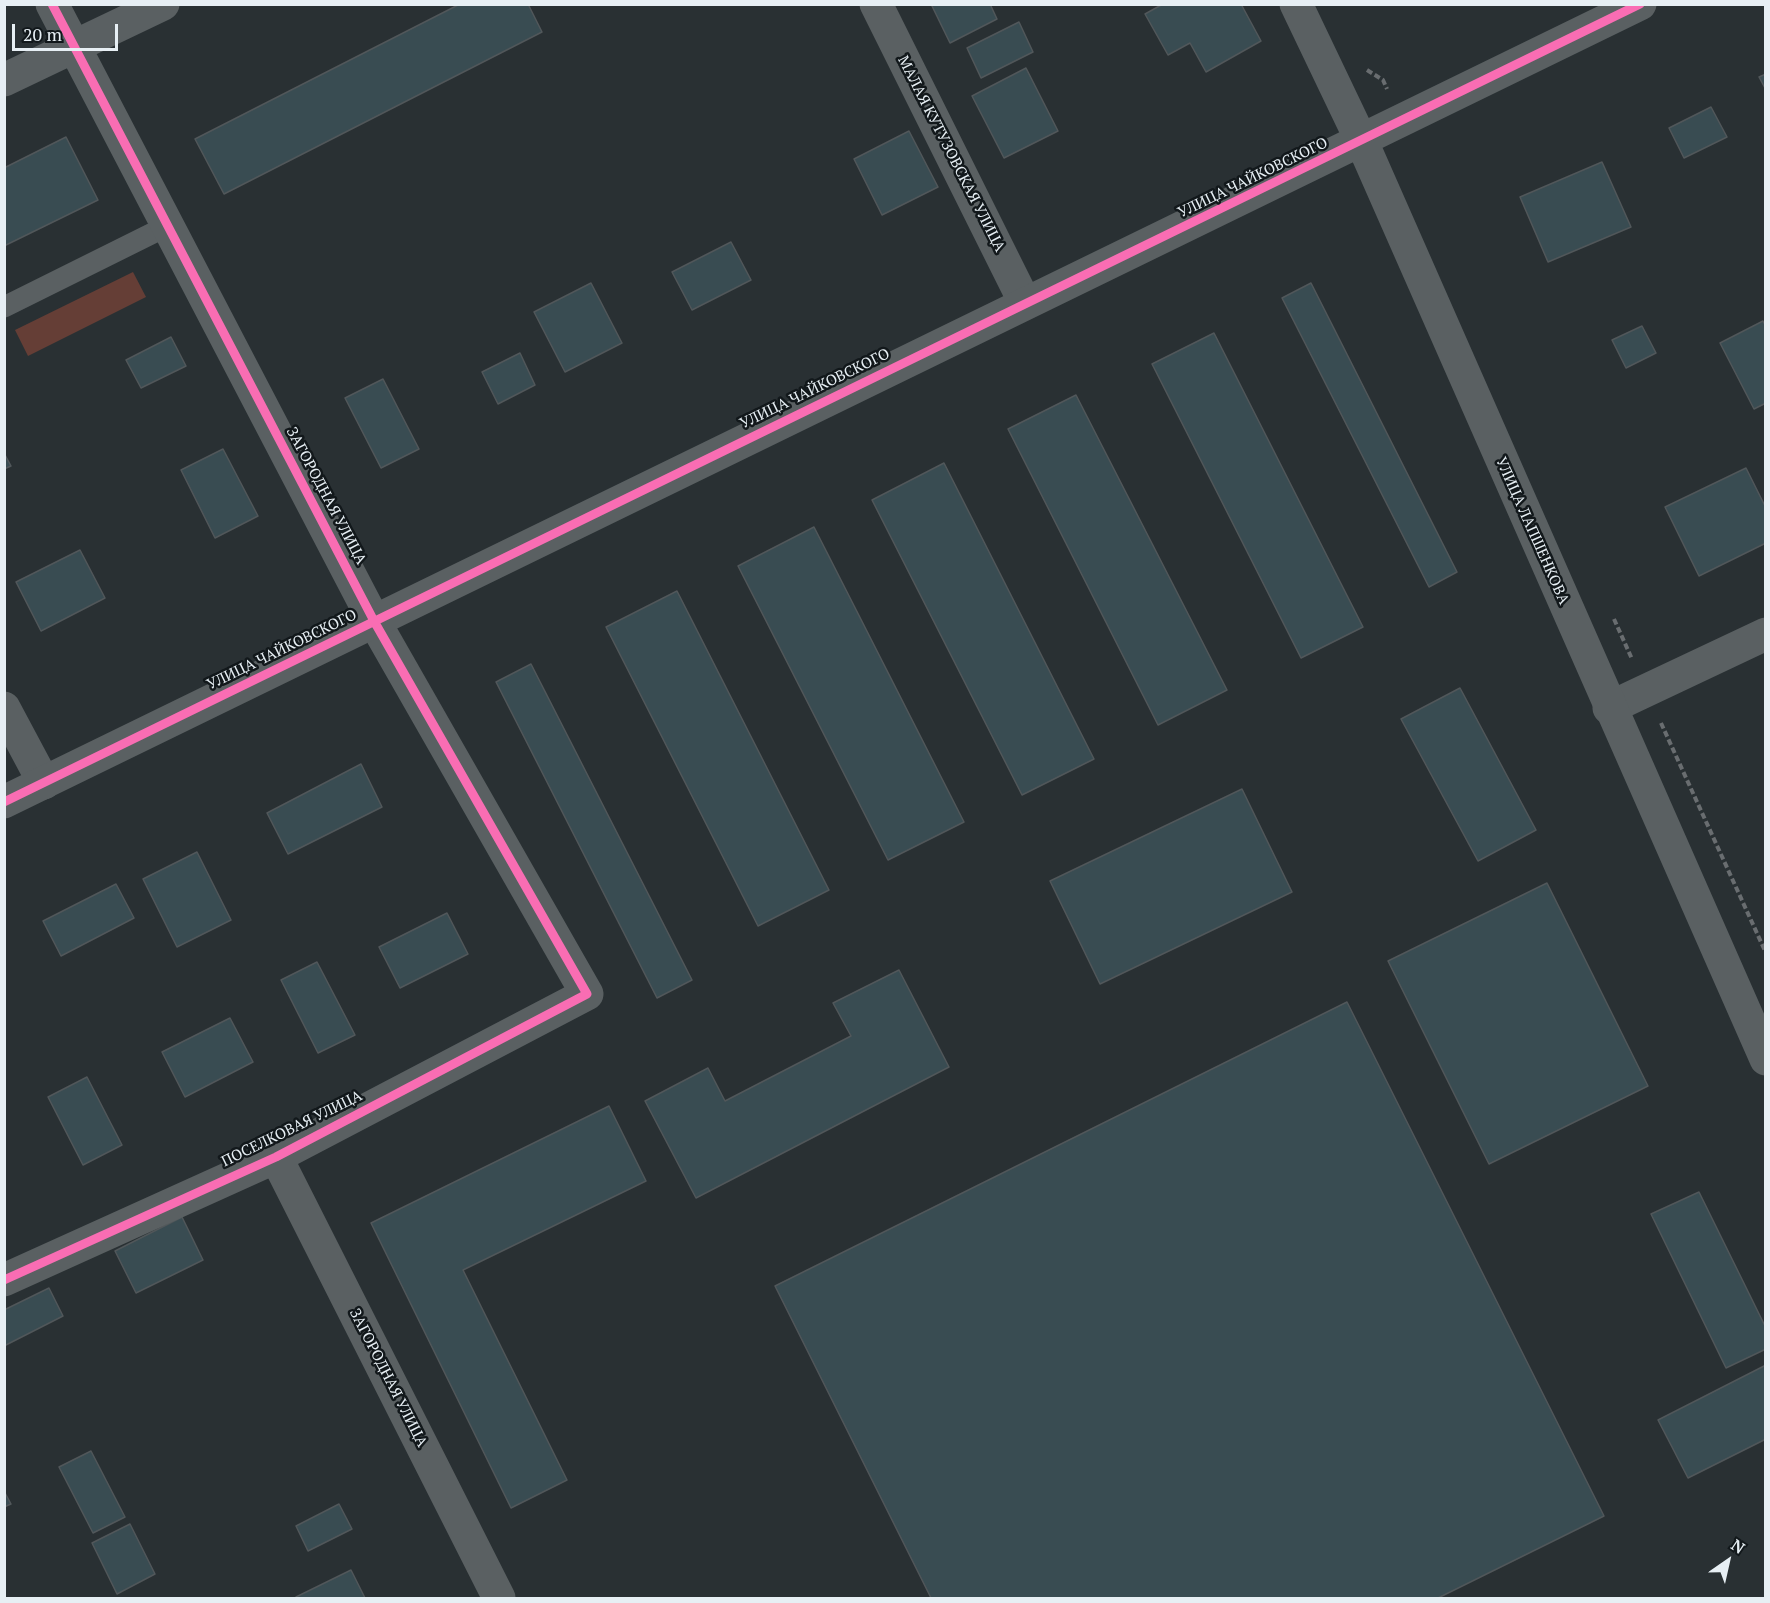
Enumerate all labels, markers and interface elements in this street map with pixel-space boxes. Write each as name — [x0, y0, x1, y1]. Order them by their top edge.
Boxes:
scale bar — [15, 12, 122, 50]
text: 20 m — [23, 22, 62, 46]
street label: МАЛАЯ КУТУЗОВСКАЯ УЛИЦА — [894, 53, 1008, 255]
street label: УЛИЦА ЧАЙКОВСКОГО — [1175, 134, 1331, 222]
street label: УЛИЦА ЧАЙКОВСКОГО — [737, 345, 893, 433]
street label: ЗАГОРОДНАЯ УЛИЦА — [282, 424, 370, 568]
street label: УЛИЦА ЛАПШЕНКОВА — [1491, 455, 1573, 607]
street label: УЛИЦА ЧАЙКОВСКОГО — [204, 606, 360, 694]
street label: ПОСЕЛКОВАЯ УЛИЦА — [219, 1087, 365, 1171]
street label: ЗАГОРОДНАЯ УЛИЦА — [345, 1306, 431, 1450]
north arrow — [1698, 1531, 1758, 1591]
text: N — [1727, 1534, 1749, 1559]

